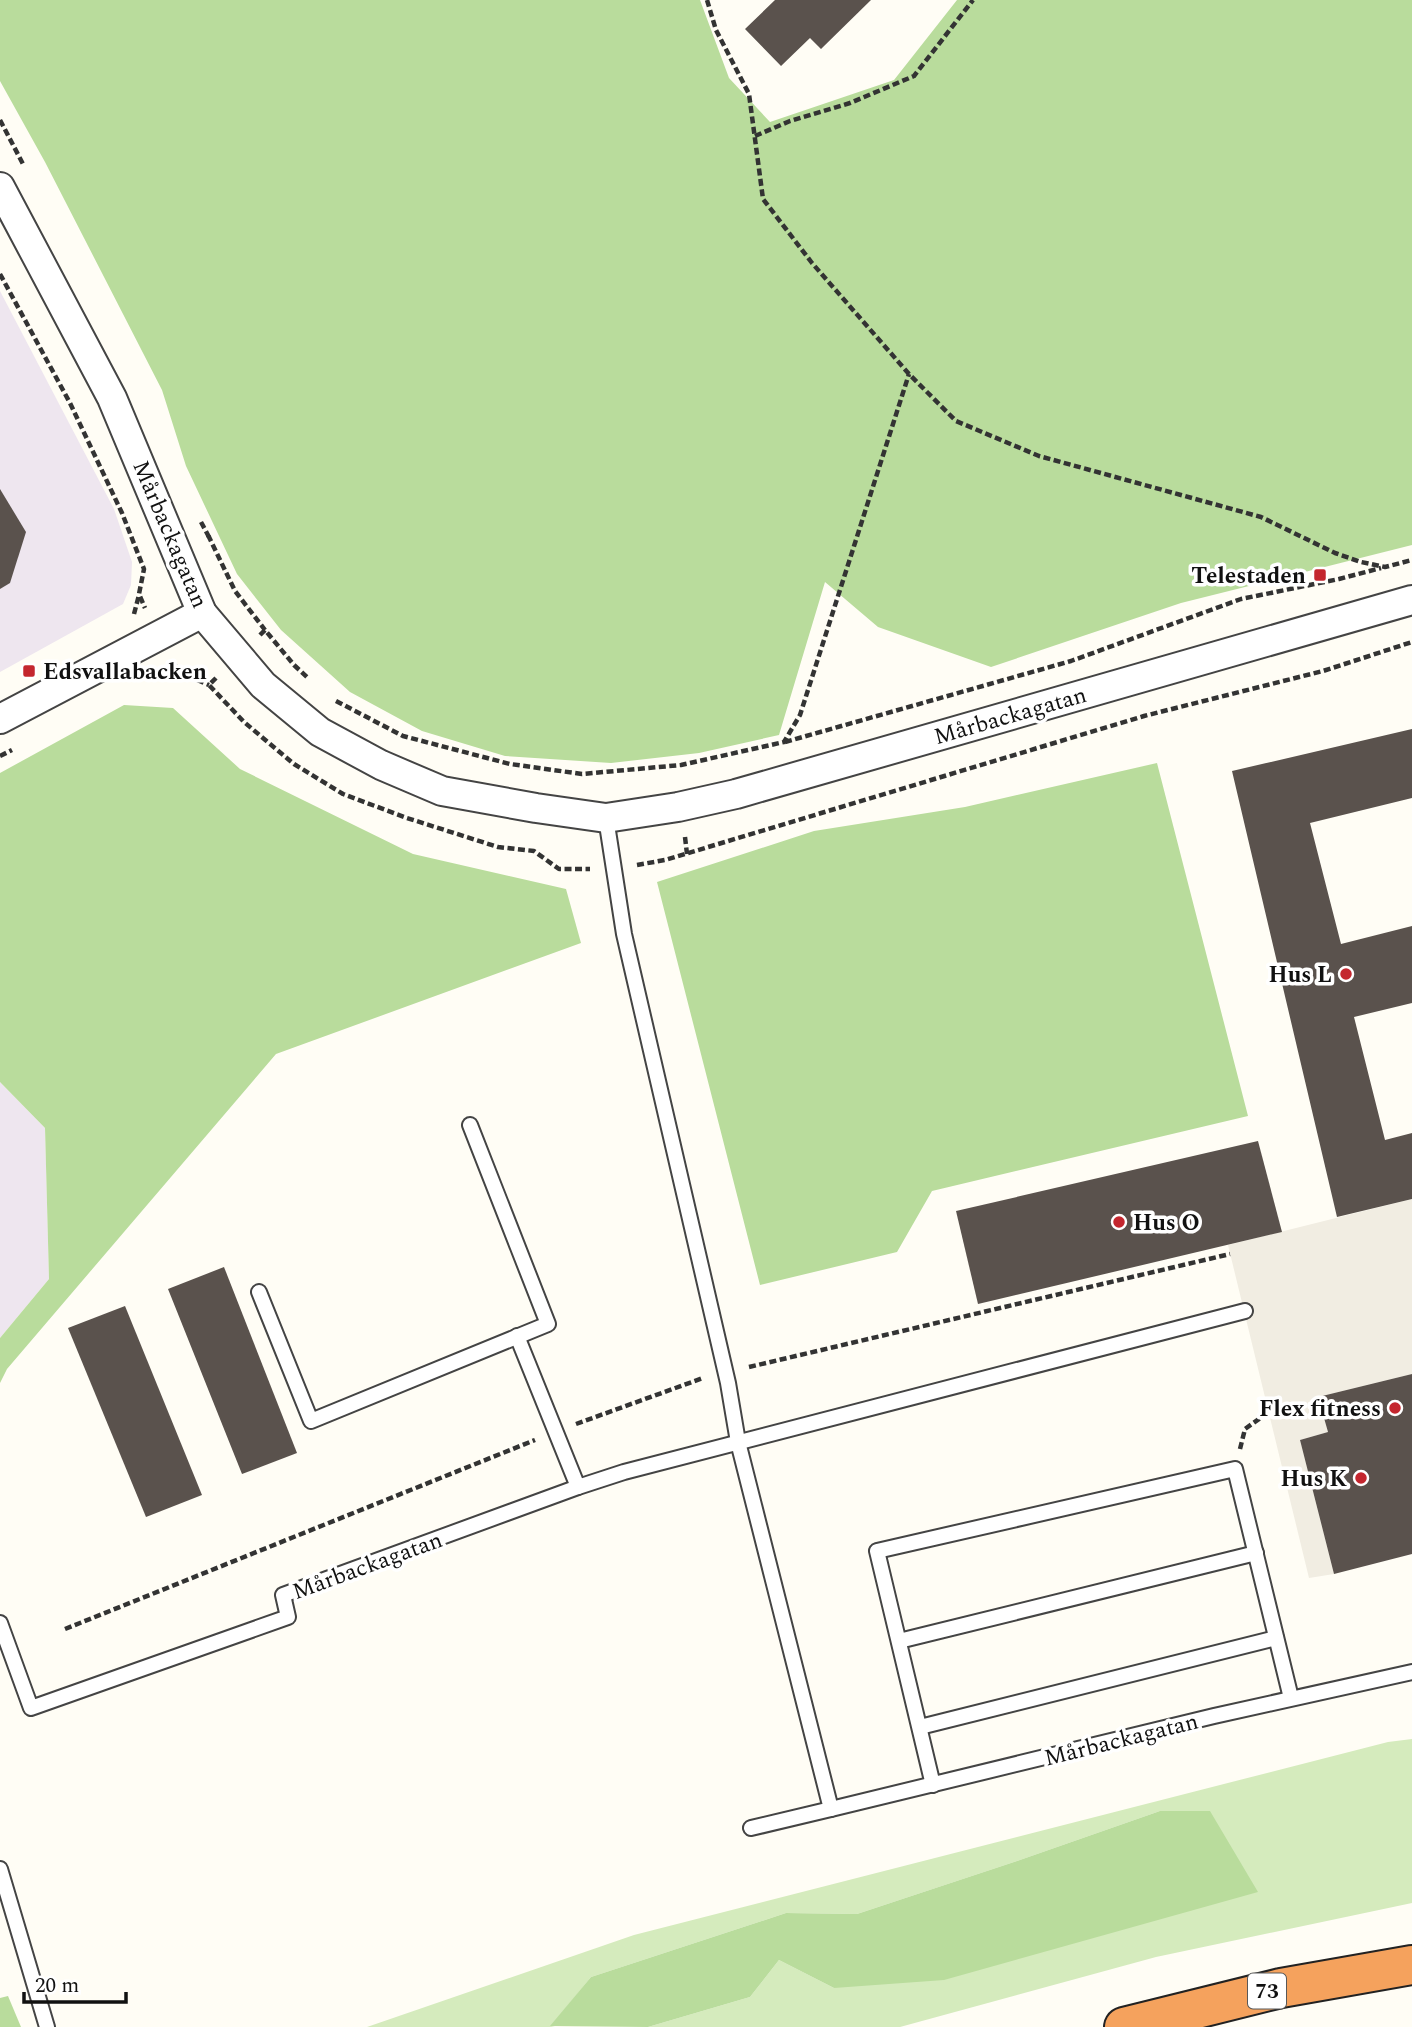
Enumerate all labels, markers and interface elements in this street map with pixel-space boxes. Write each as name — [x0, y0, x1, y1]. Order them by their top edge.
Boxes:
street label: Mårbackagatan — [123, 455, 217, 614]
place label: Telestaden — [1191, 559, 1306, 594]
marker: Telestaden — [1312, 567, 1328, 583]
place label: Edsvallabacken — [43, 655, 207, 690]
marker: Edsvallabacken — [21, 663, 37, 679]
street label: Mårbackagatan — [930, 678, 1091, 755]
place label: Hus L — [1268, 958, 1332, 993]
marker: Hus L — [1338, 966, 1354, 982]
place label: Hus O — [1133, 1206, 1200, 1241]
marker: Hus O — [1111, 1214, 1127, 1230]
place label: Flex fitness — [1259, 1392, 1381, 1427]
marker: Flex fitness — [1387, 1400, 1403, 1416]
place label: Hus K — [1281, 1462, 1347, 1497]
marker: Hus K — [1353, 1470, 1369, 1486]
street label: Mårbackagatan — [287, 1523, 448, 1610]
street label: Mårbackagatan — [1041, 1704, 1202, 1777]
scale bar — [24, 1960, 126, 2004]
text: 20 m — [35, 1970, 79, 2002]
road number: 73 — [1248, 1974, 1286, 2008]

